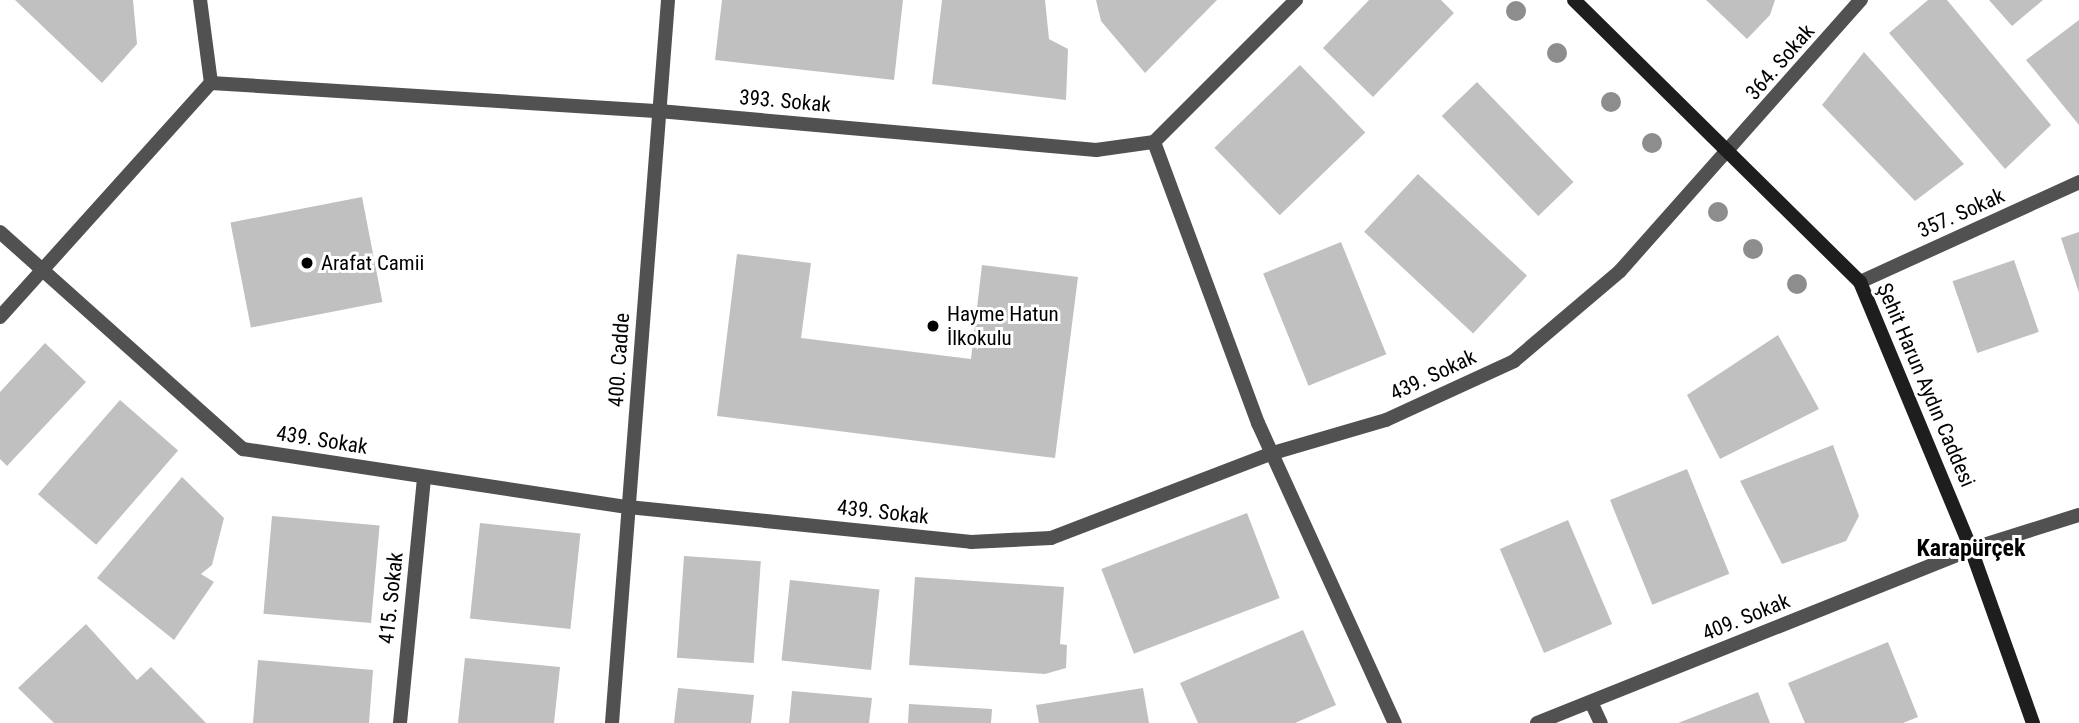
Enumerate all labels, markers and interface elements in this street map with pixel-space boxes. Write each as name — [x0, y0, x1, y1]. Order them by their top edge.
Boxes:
street label: 364. Sokak — [1740, 19, 1820, 105]
street label: 393. Sokak — [738, 84, 832, 118]
street label: 357. Sokak — [1914, 183, 2008, 243]
place label: Arafat Camii — [321, 250, 424, 276]
marker: Arafat Camii — [299, 255, 315, 271]
street label: Şehit Harun Aydın Caddesi — [1872, 279, 1980, 491]
place label: Hayme Hatun İlkokulu — [947, 301, 1059, 351]
street label: 400. Cadde — [603, 312, 635, 408]
marker: Hayme Hatun İlkokulu — [925, 318, 941, 334]
street label: 439. Sokak — [1386, 344, 1480, 406]
street label: 439. Sokak — [275, 420, 369, 460]
street label: 439. Sokak — [836, 495, 930, 529]
district label: Karapürçek — [1917, 535, 2025, 563]
street label: 415. Sokak — [374, 551, 408, 645]
street label: 409. Sokak — [1699, 588, 1793, 646]

